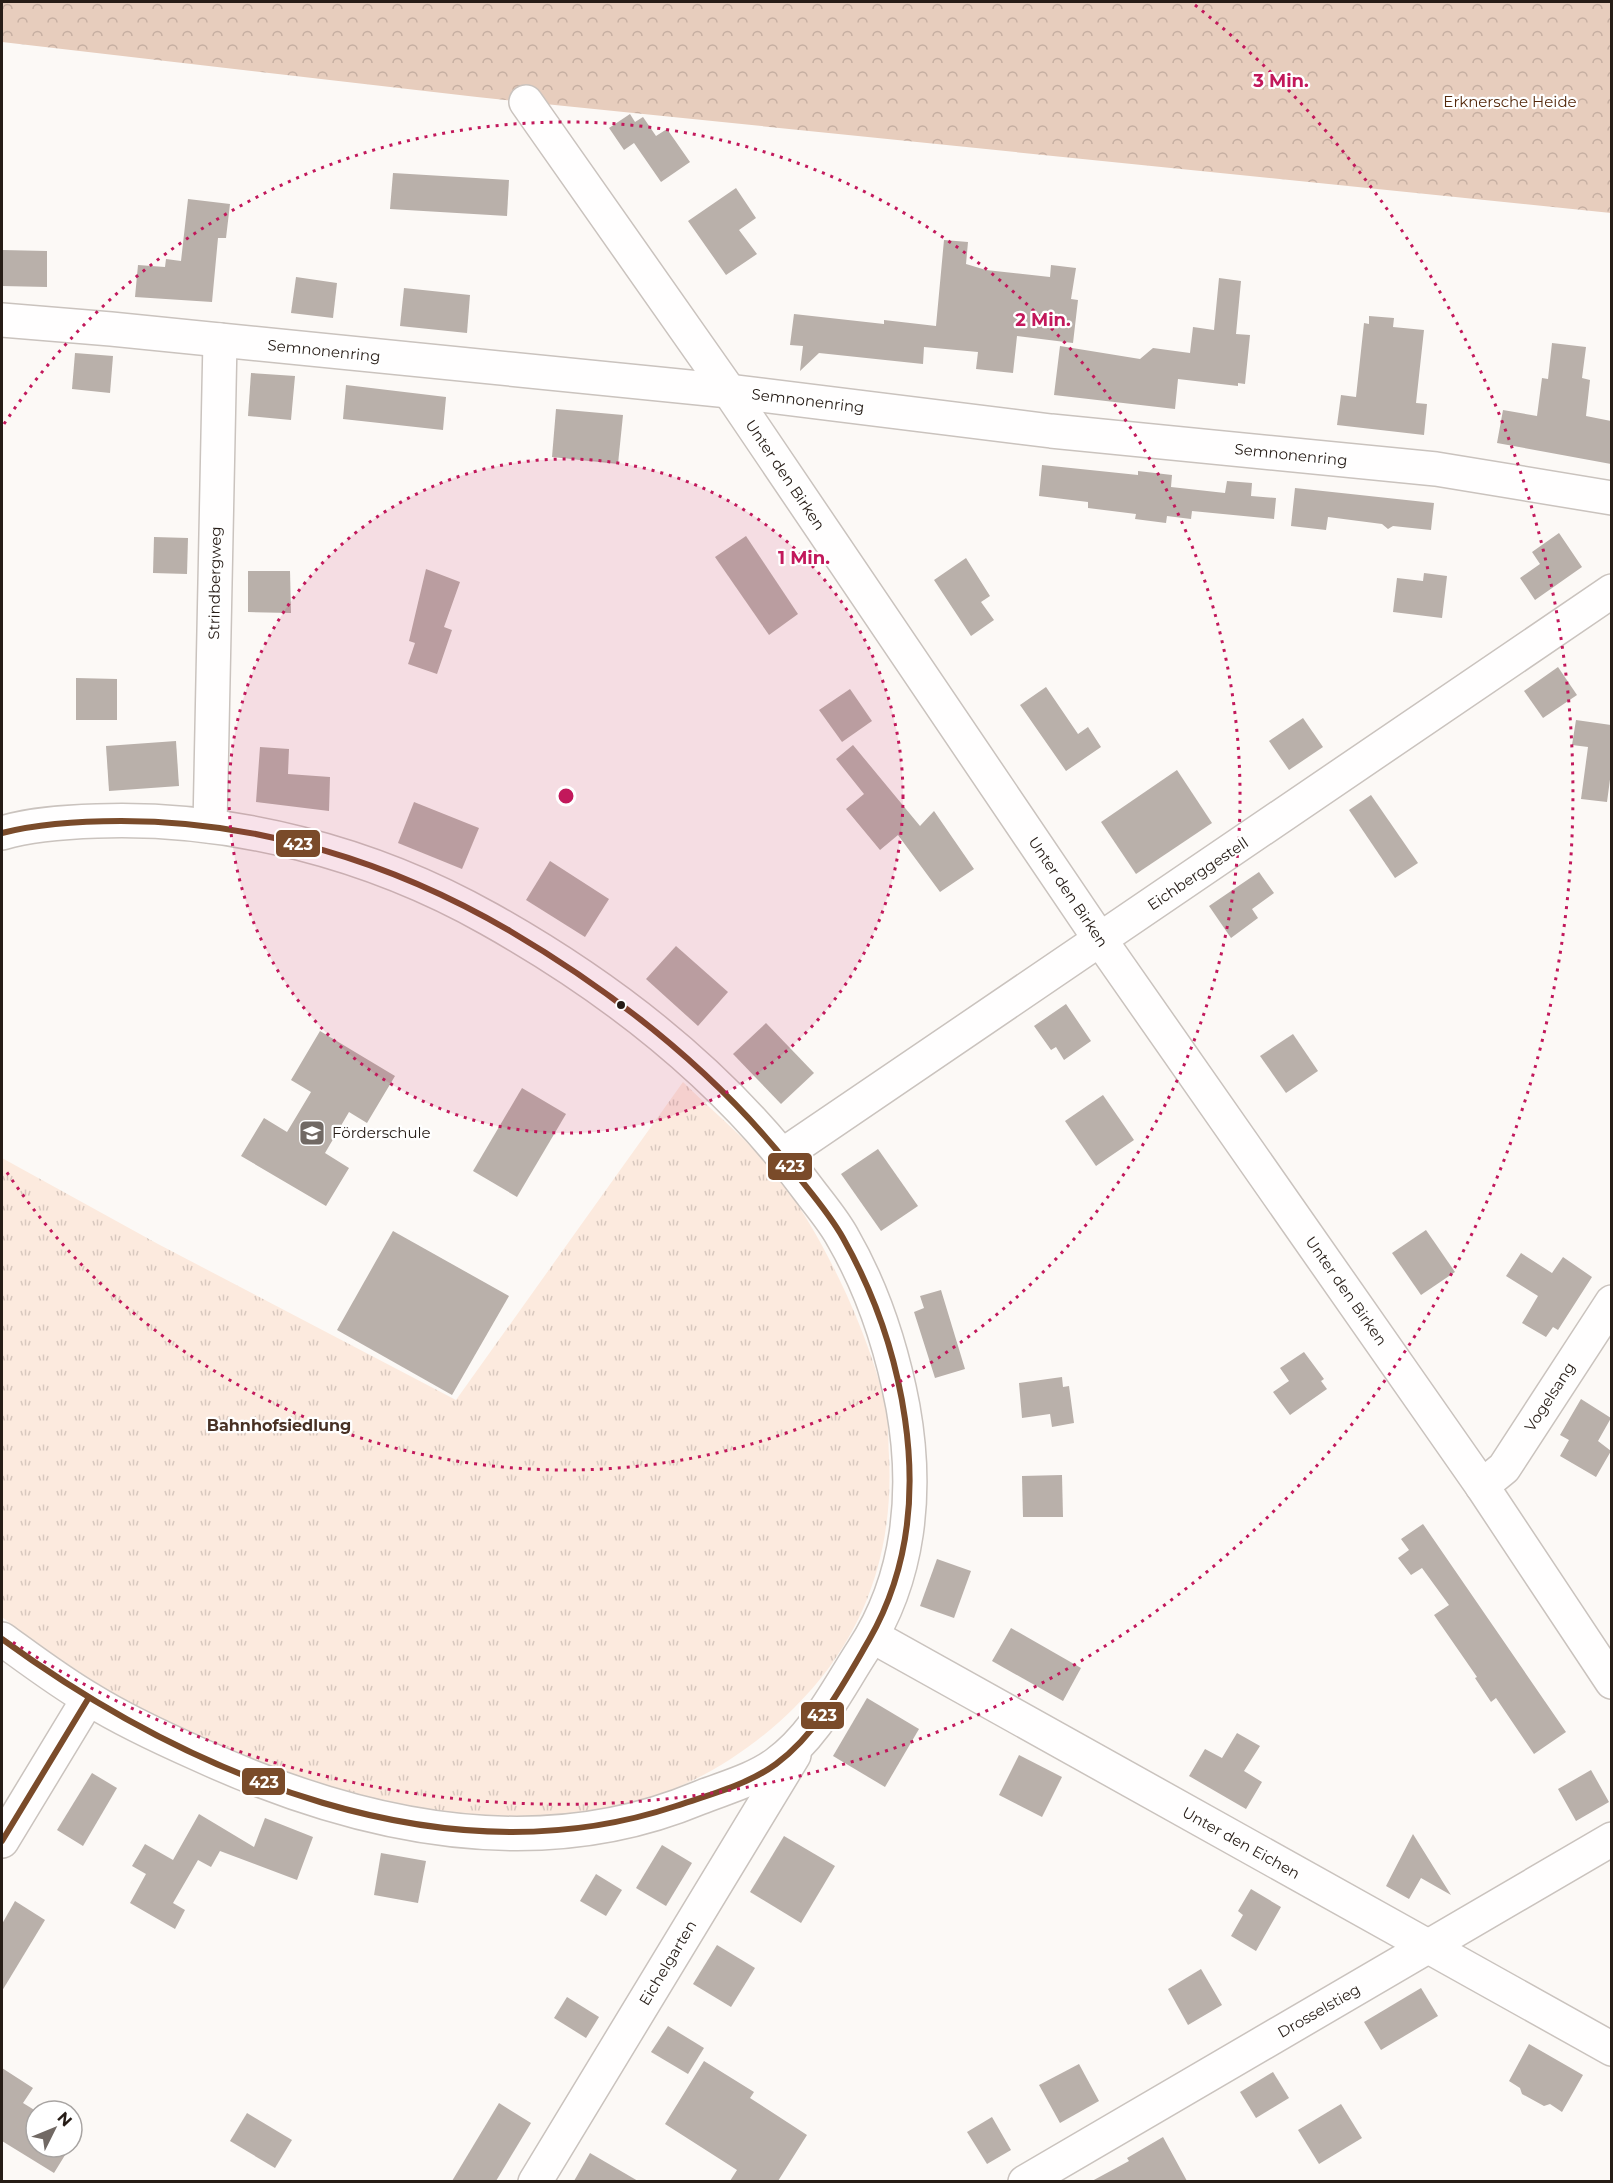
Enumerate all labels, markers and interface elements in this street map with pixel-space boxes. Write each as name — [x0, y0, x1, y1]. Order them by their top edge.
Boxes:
text: 3 Min. — [1252, 70, 1309, 92]
park label: Erknersche Heide — [1443, 92, 1577, 111]
text: 2 Min. — [1015, 309, 1071, 331]
street label: Semnonenring — [267, 335, 381, 366]
street label: Semnonenring — [751, 384, 866, 417]
street label: Unter den Birken — [741, 416, 829, 534]
street label: Semnonenring — [1234, 439, 1348, 470]
street label: Strindbergweg — [204, 526, 225, 640]
text: 1 Min. — [778, 547, 830, 569]
centre of rings — [556, 786, 576, 806]
line badge: 423 — [275, 829, 321, 858]
street label: Unter den Birken — [1024, 833, 1112, 951]
street label: Eichberggestell — [1144, 833, 1252, 914]
text: 423 — [283, 835, 313, 854]
unlabelled marker — [615, 999, 627, 1011]
school or university icon: Förderschule — [297, 1118, 327, 1148]
place label: Förderschule — [332, 1123, 431, 1142]
line badge: 423 — [767, 1152, 813, 1181]
text: 423 — [775, 1157, 805, 1176]
street label: Unter den Birken — [1302, 1232, 1391, 1349]
street label: Vogelsang — [1520, 1358, 1579, 1435]
district label: Bahnhofsiedlung — [207, 1416, 351, 1435]
line badge: 423 — [800, 1701, 845, 1730]
text: 423 — [807, 1706, 837, 1725]
line badge: 423 — [241, 1767, 286, 1796]
text: 423 — [249, 1773, 279, 1792]
street label: Unter den Eichen — [1179, 1802, 1304, 1883]
street label: Eichelgarten — [635, 1917, 700, 2009]
street label: Drosselstieg — [1274, 1979, 1363, 2042]
north arrow — [24, 2099, 84, 2159]
text: N — [53, 2108, 76, 2130]

